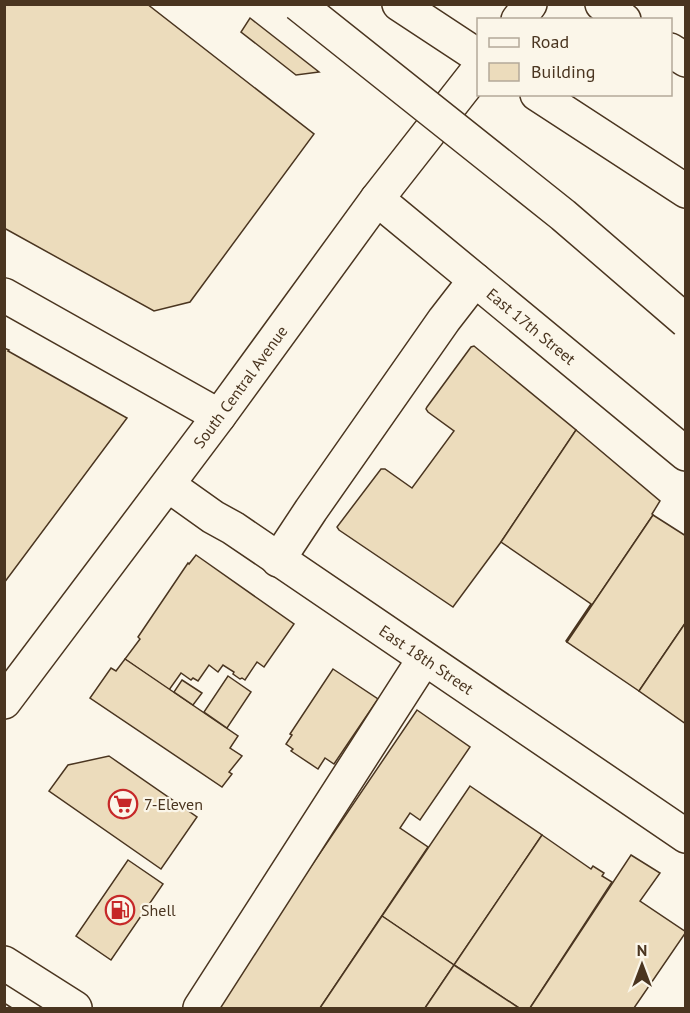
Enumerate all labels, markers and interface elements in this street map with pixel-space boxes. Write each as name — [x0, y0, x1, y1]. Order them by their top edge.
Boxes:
legend — [477, 18, 672, 96]
text: Road — [531, 30, 569, 53]
text: Building — [531, 60, 595, 83]
street label: East 17th Street — [483, 284, 580, 369]
street label: South Central Avenue — [189, 321, 292, 452]
street label: East 18th Street — [375, 620, 478, 699]
supermarket icon: 7-Eleven — [107, 788, 139, 820]
place label: 7-Eleven — [144, 794, 203, 814]
fuel station icon: Shell — [104, 894, 136, 926]
place label: Shell — [141, 900, 176, 920]
north arrow — [612, 935, 672, 995]
text: N — [637, 940, 647, 960]

